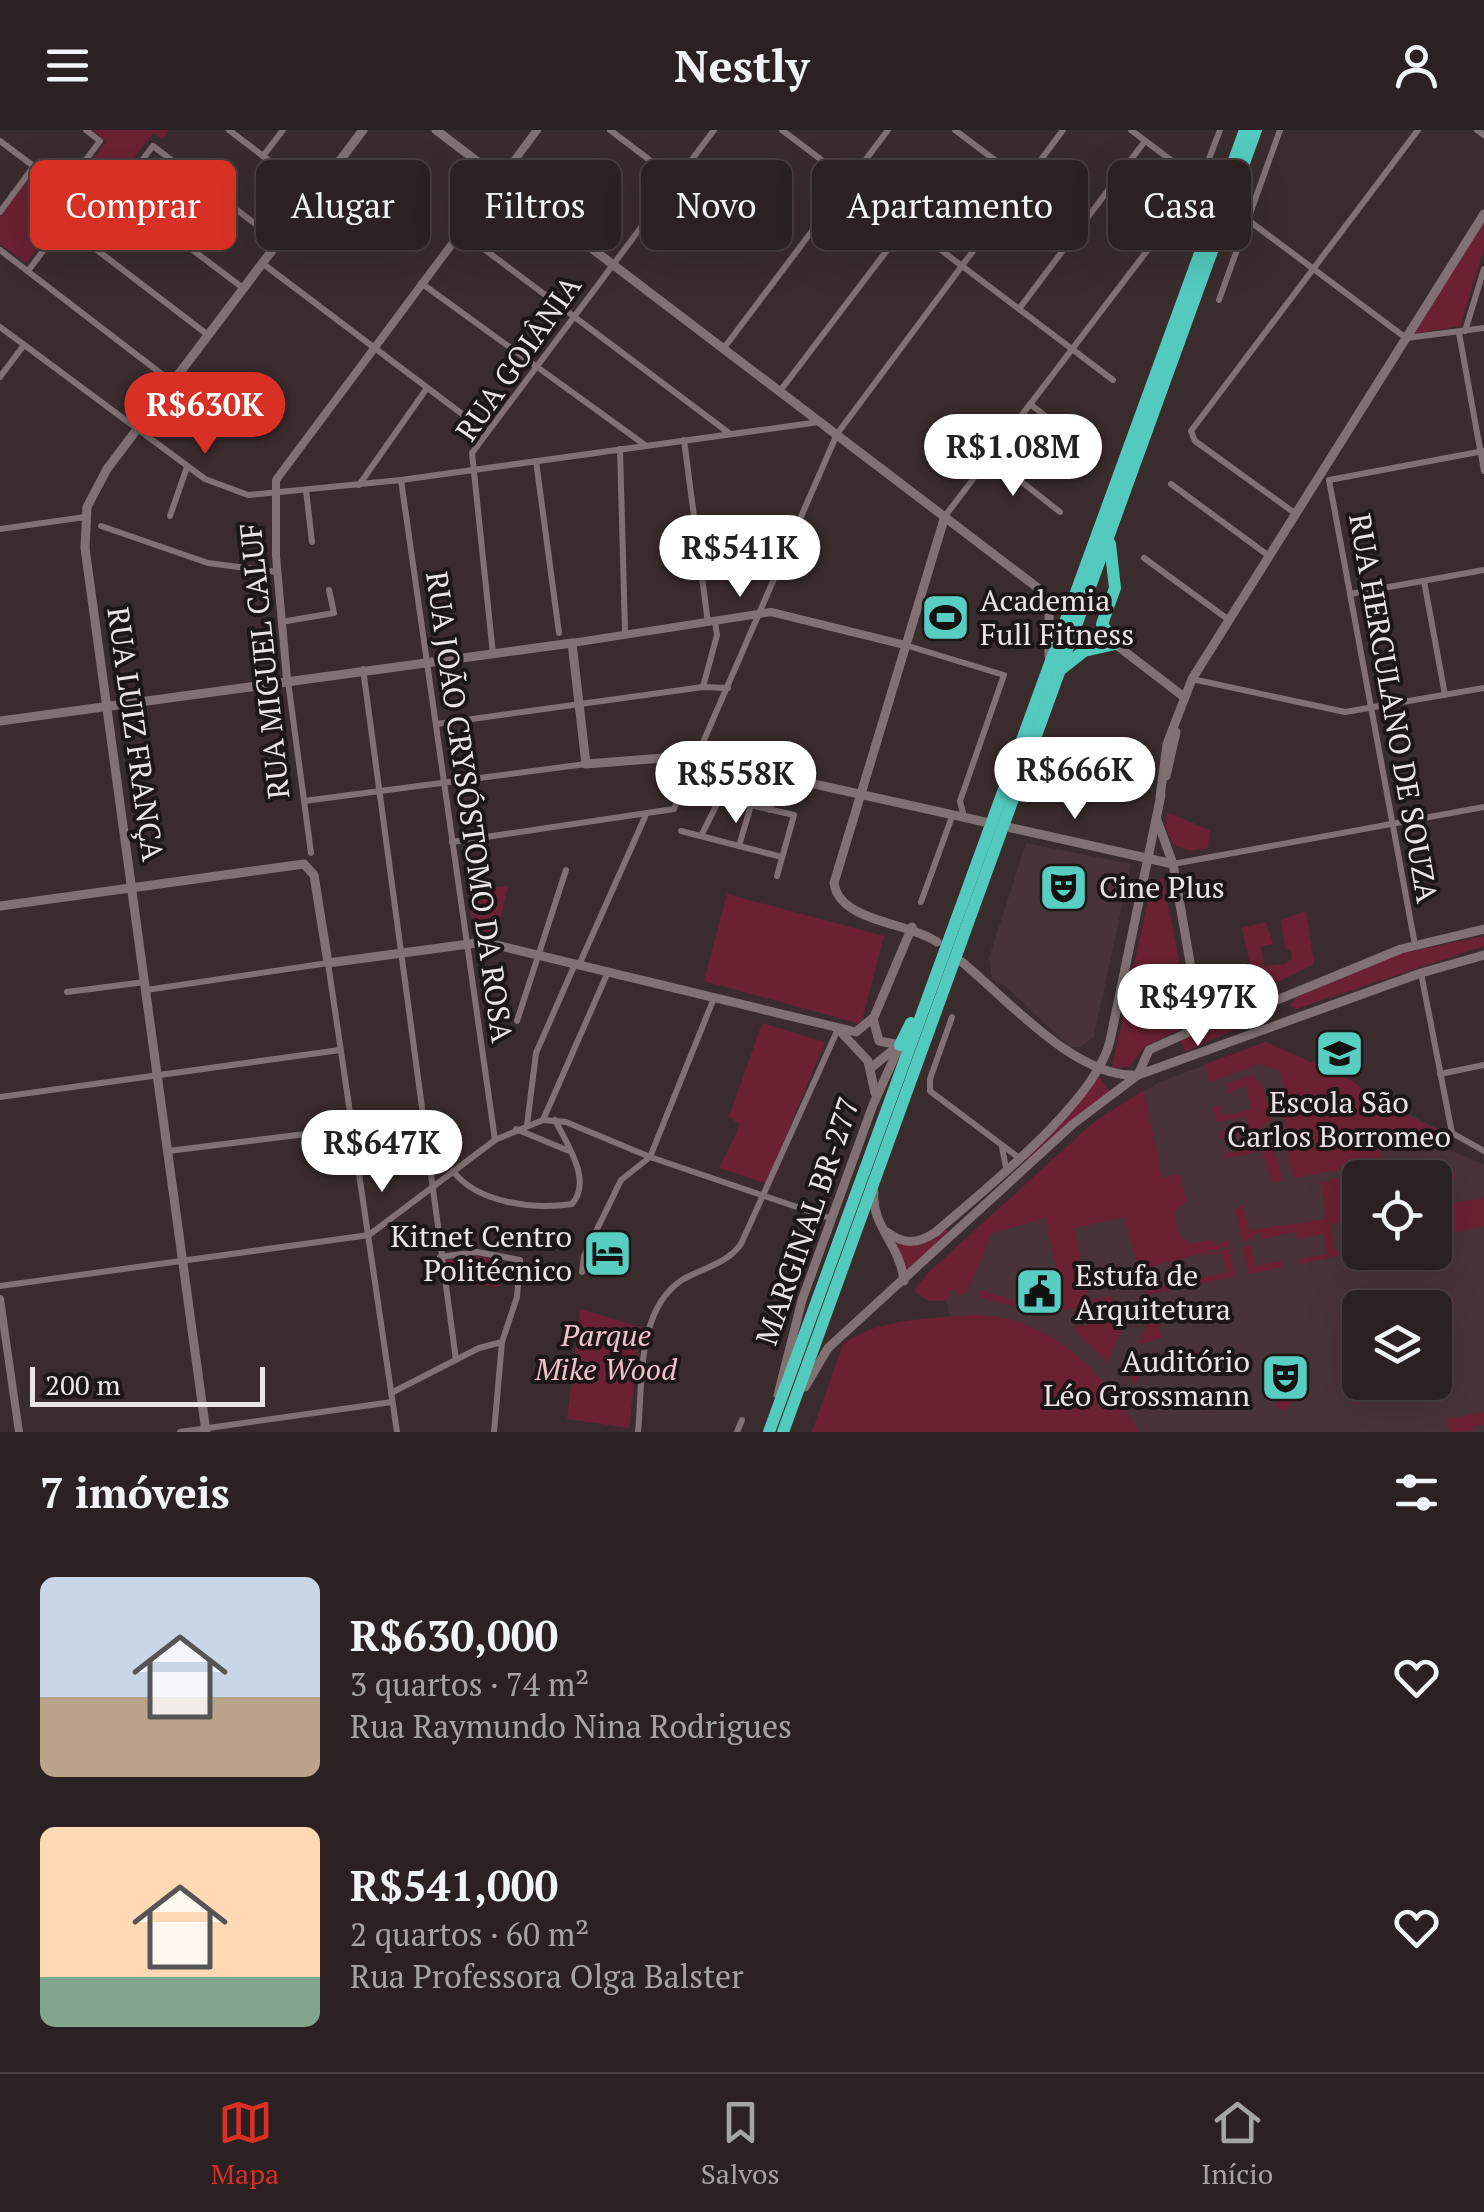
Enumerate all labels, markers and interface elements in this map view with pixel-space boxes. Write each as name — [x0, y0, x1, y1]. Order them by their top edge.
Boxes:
text: Nestly — [674, 35, 810, 95]
icon: menu — [40, 38, 95, 93]
icon: person — [1389, 38, 1444, 93]
chip: Comprar — [30, 160, 236, 250]
chip: Alugar — [256, 160, 430, 250]
chip: Filtros — [450, 160, 621, 250]
chip: Novo — [641, 160, 792, 250]
chip: Apartamento — [812, 160, 1088, 250]
chip: Casa — [1108, 160, 1251, 250]
street label: RUA GOIÂNIA — [446, 267, 590, 449]
pin: R$630K — [124, 372, 286, 457]
text: R$630K — [146, 383, 264, 425]
pin: R$1.08M — [921, 414, 1105, 499]
text: R$1.08M — [946, 425, 1080, 467]
street label: RUA HERCULANO DE SOUZA — [1340, 510, 1448, 906]
pin: R$541K — [659, 515, 821, 600]
street label: RUA MIGUEL CALUF — [230, 521, 298, 801]
text: R$541K — [681, 526, 799, 568]
street label: RUA JOÃO CRYSÓSTOMO DA ROSA — [417, 569, 523, 1046]
place label: Academia Full Fitness — [980, 580, 1134, 654]
sports icon: Academia Full Fitness — [919, 591, 971, 643]
street label: RUA LUIZ FRANÇA — [98, 604, 174, 864]
pin: R$666K — [994, 737, 1156, 822]
pin: R$558K — [655, 741, 817, 826]
text: R$666K — [1016, 748, 1134, 790]
text: R$558K — [677, 752, 795, 794]
theatre icon: Cine Plus — [1038, 861, 1090, 913]
place label: Cine Plus — [1099, 867, 1225, 907]
pin: R$497K — [1117, 964, 1279, 1049]
text: R$497K — [1139, 975, 1257, 1017]
school or university icon: Escola São Carlos Borromeo — [1313, 1027, 1365, 1079]
place label: Escola São Carlos Borromeo — [1227, 1082, 1451, 1156]
street label: MARGINAL BR-277 — [746, 1092, 868, 1350]
pin: R$647K — [301, 1110, 463, 1195]
text: R$647K — [323, 1121, 441, 1163]
map controls — [1342, 1160, 1452, 1400]
button: locate — [1342, 1160, 1452, 1270]
place label: Kitnet Centro Politécnico — [390, 1216, 572, 1290]
hotel icon: Kitnet Centro Politécnico — [581, 1227, 633, 1279]
place label: Estufa de Arquitetura — [1075, 1255, 1231, 1329]
public building icon: Estufa de Arquitetura — [1014, 1266, 1066, 1318]
button: layers — [1342, 1290, 1452, 1400]
park label: Parque Mike Wood — [534, 1315, 678, 1389]
place label: Auditório Léo Grossmann — [1043, 1341, 1250, 1415]
theatre icon: Auditório Léo Grossmann — [1259, 1352, 1311, 1404]
scale bar — [30, 1362, 265, 1406]
text: 200 m — [45, 1366, 121, 1403]
text: 7 imóveis — [40, 1464, 230, 1520]
icon: filters — [1389, 1465, 1444, 1520]
text: R$630,000 — [350, 1607, 558, 1663]
icon: home — [120, 1617, 240, 1737]
icon: heart — [1389, 1650, 1444, 1705]
text: 3 quartos · 74 m² — [350, 1663, 589, 1705]
text: Rua Raymundo Nina Rodrigues — [350, 1705, 792, 1747]
text: R$541,000 — [350, 1857, 558, 1913]
icon: home — [120, 1867, 240, 1987]
icon: heart — [1389, 1900, 1444, 1955]
text: 2 quartos · 60 m² — [350, 1913, 589, 1955]
text: Rua Professora Olga Balster — [350, 1955, 743, 1997]
tab: Mapa — [211, 2095, 279, 2192]
tab: Salvos — [701, 2095, 780, 2192]
tab: Início — [1201, 2095, 1273, 2192]

